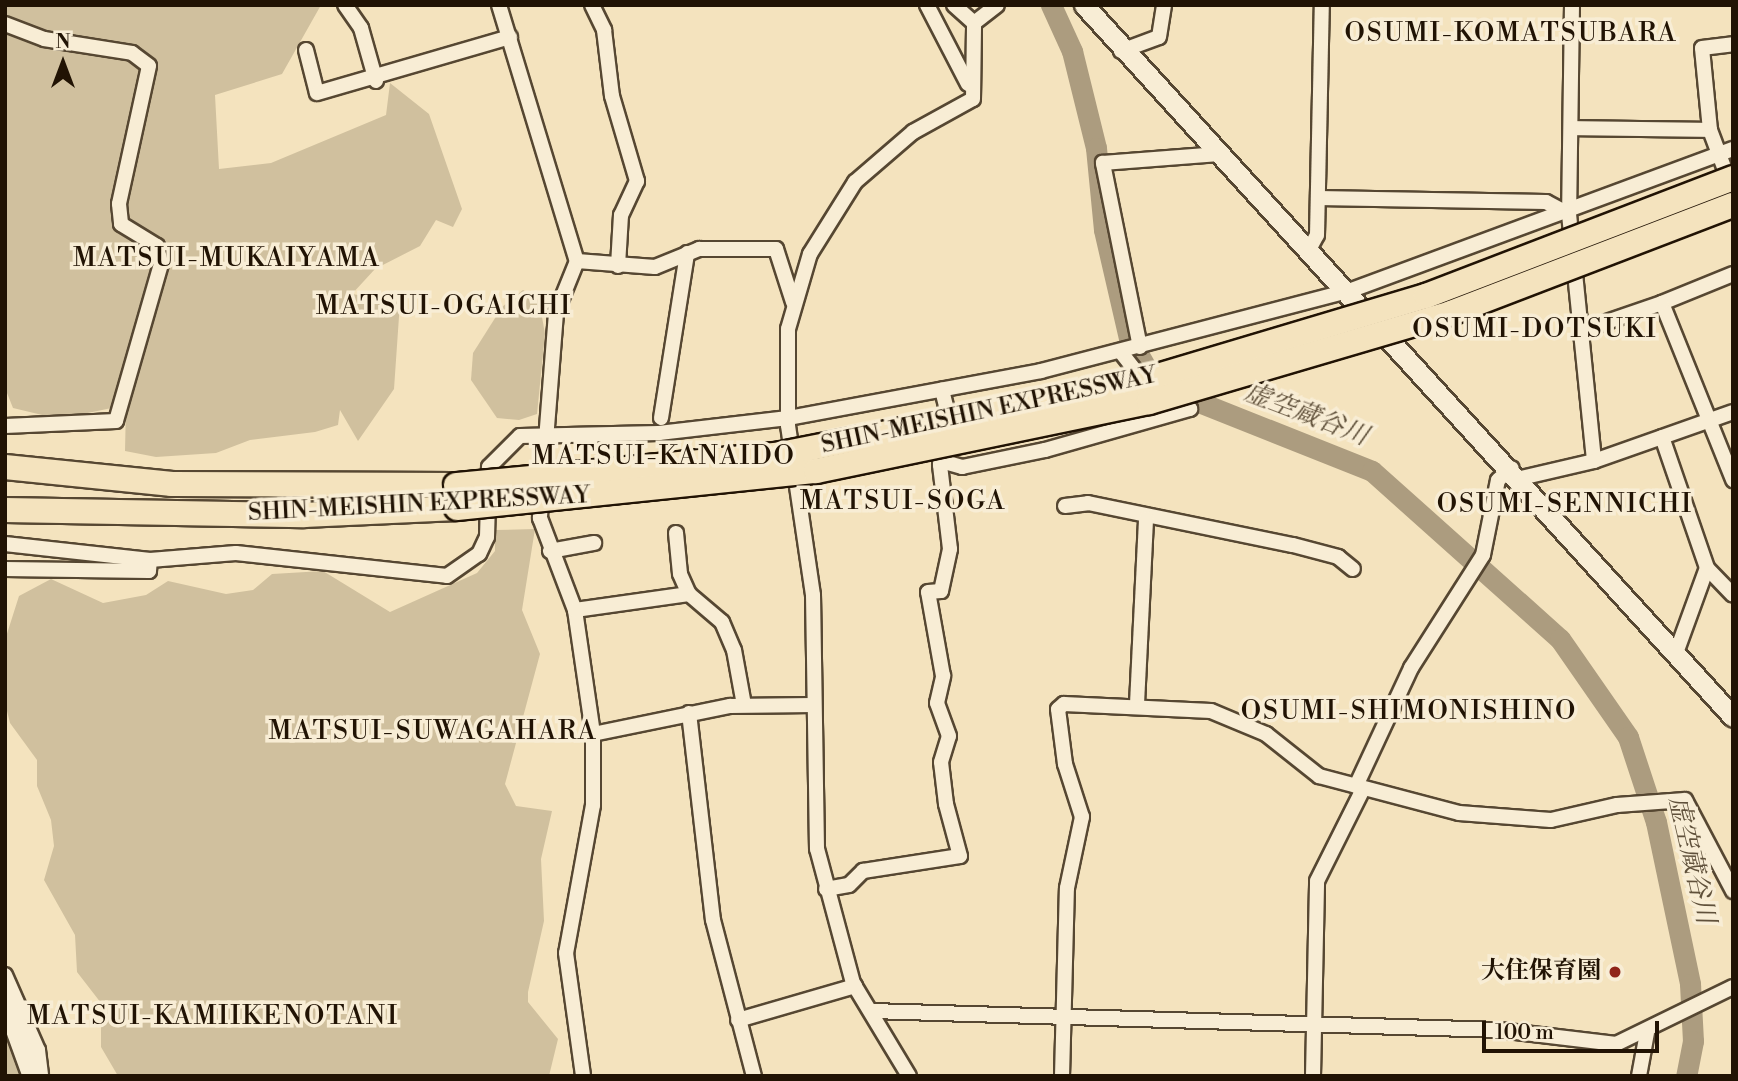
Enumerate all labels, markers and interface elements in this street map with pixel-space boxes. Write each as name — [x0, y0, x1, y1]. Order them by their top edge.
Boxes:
district label: OSUMI-KOMATSUBARA — [1347, 18, 1675, 50]
north arrow — [28, 28, 98, 98]
text: N — [55, 30, 71, 54]
district label: MATSUI-MUKAIYAMA — [75, 243, 379, 275]
district label: MATSUI-OGAICHI — [318, 291, 570, 323]
district label: OSUMI-DOTSUKI — [1414, 314, 1656, 346]
street label: SHIN-MEISHIN EXPRESSWAY — [819, 361, 1159, 461]
water label: 虚空蔵谷川 — [1240, 377, 1372, 453]
district label: MATSUI-KANAIDO — [534, 441, 794, 473]
street label: SHIN-MEISHIN EXPRESSWAY — [247, 482, 591, 528]
district label: MATSUI-SOGA — [801, 486, 1005, 518]
district label: OSUMI-SENNICHI — [1439, 489, 1691, 521]
district label: OSUMI-SHIMONISHINO — [1243, 696, 1575, 728]
district label: MATSUI-SUWAGAHARA — [271, 716, 595, 748]
water label: 虚空蔵谷川 — [1661, 793, 1721, 927]
place label: 大住保育園 — [1481, 958, 1601, 986]
marker: 大住保育園 — [1607, 964, 1623, 980]
district label: MATSUI-KAMIIKENOTANI — [30, 1001, 396, 1033]
scale bar — [1486, 1007, 1663, 1052]
text: 100 m — [1495, 1020, 1554, 1046]

